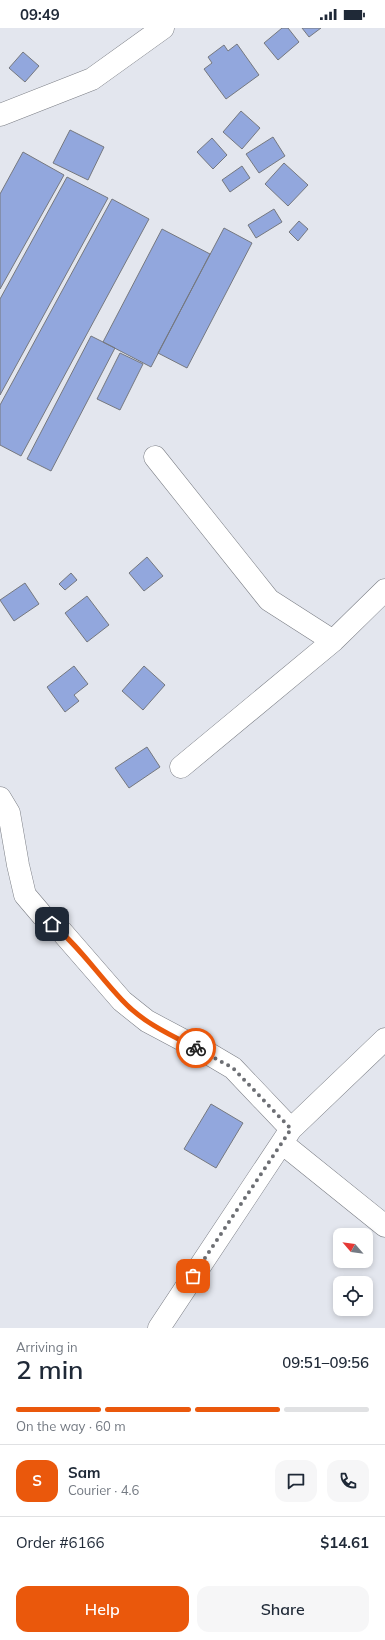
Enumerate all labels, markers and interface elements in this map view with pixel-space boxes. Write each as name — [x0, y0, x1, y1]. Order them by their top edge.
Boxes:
text: 09:49 — [20, 5, 60, 24]
pin — [35, 907, 69, 941]
icon: home — [41, 913, 63, 935]
courier — [176, 1028, 216, 1068]
icon: bike — [185, 1037, 207, 1059]
north arrow — [333, 1228, 373, 1268]
map controls — [333, 1228, 373, 1316]
pin — [176, 1259, 210, 1293]
icon: bag — [182, 1265, 204, 1287]
button: locate — [333, 1276, 373, 1316]
text: Arriving in — [16, 1339, 78, 1355]
text: 2 min — [16, 1353, 84, 1386]
text: 09:51–09:56 — [282, 1353, 369, 1372]
text: On the way · 60 m — [16, 1418, 126, 1434]
button: chat — [275, 1460, 317, 1502]
button: phone — [327, 1460, 369, 1502]
text: Sam — [68, 1463, 100, 1482]
text: S — [32, 1471, 42, 1490]
text: Courier · 4.6 — [68, 1482, 139, 1498]
text: Order #6166 — [16, 1533, 104, 1552]
text: $14.61 — [320, 1533, 369, 1552]
button: Help — [16, 1586, 189, 1632]
button: Share — [197, 1586, 369, 1632]

